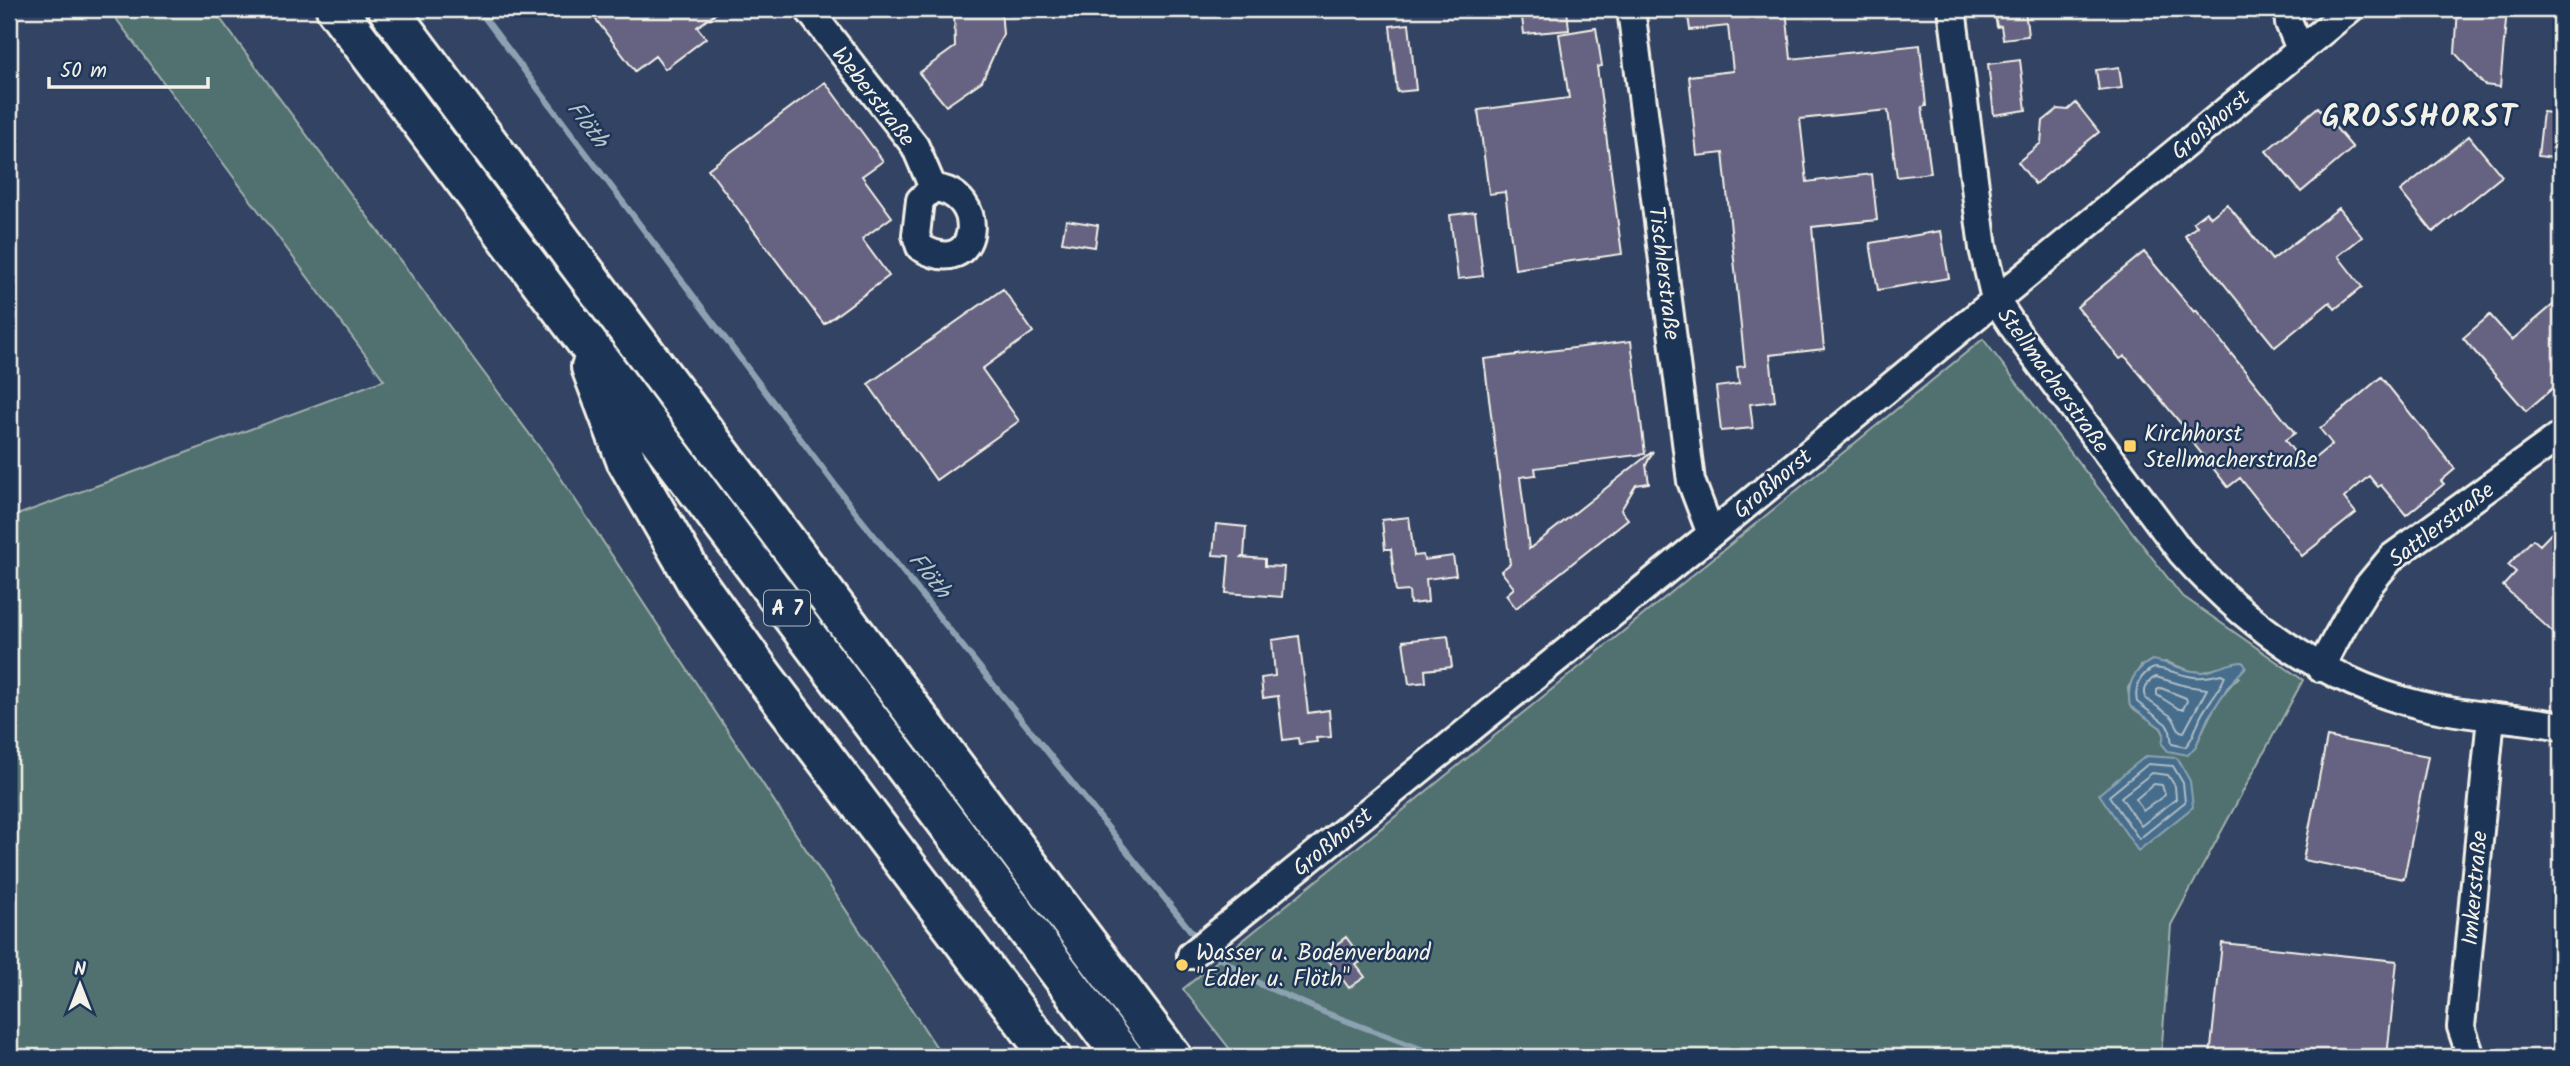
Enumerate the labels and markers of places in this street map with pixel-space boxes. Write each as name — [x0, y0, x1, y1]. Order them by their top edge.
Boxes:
place label: Kirchhorst Stellmacherstraße — [2144, 417, 2317, 479]
marker: Kirchhorst Stellmacherstraße — [2122, 438, 2138, 454]
place label: Wasser u. Bodenverband "Edder u. Flöth" — [1196, 936, 1431, 998]
marker: Wasser u. Bodenverband "Edder u. Flöth" — [1174, 957, 1190, 973]

